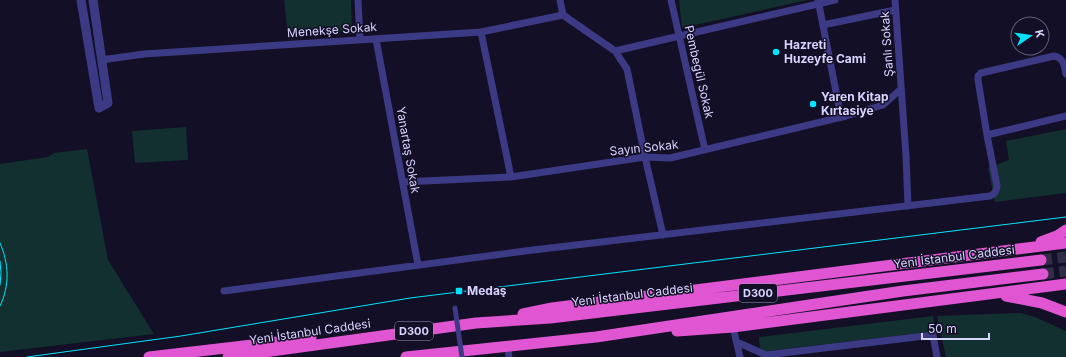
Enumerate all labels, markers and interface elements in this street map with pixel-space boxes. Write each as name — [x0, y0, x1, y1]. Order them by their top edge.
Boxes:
street label: Şanlı Sokak — [877, 10, 896, 77]
north arrow — [1010, 16, 1050, 56]
street label: Menekşe Sokak — [287, 19, 378, 40]
street label: Pembegül Sokak — [681, 24, 718, 120]
text: K — [1032, 28, 1047, 39]
place label: Hazreti Huzeyfe Cami — [784, 37, 866, 66]
marker: Hazreti Huzeyfe Cami — [771, 47, 781, 57]
place label: Yaren Kitap Kırtasiye — [821, 89, 889, 118]
marker: Yaren Kitap Kırtasiye — [808, 99, 818, 109]
street label: Yanartaş Sokak — [393, 105, 424, 195]
street label: Sayın Sokak — [609, 136, 680, 159]
street label: Yeni İstanbul Caddesi — [892, 242, 1016, 271]
street label: Yeni İstanbul Caddesi — [570, 280, 694, 309]
place label: Medaş — [467, 283, 507, 298]
road number: D300 — [739, 284, 777, 302]
marker: Medaş — [454, 286, 464, 296]
scale bar — [922, 315, 989, 341]
street label: Yeni İstanbul Caddesi — [248, 316, 372, 347]
text: 50 m — [928, 321, 957, 336]
road number: D300 — [395, 322, 433, 340]

